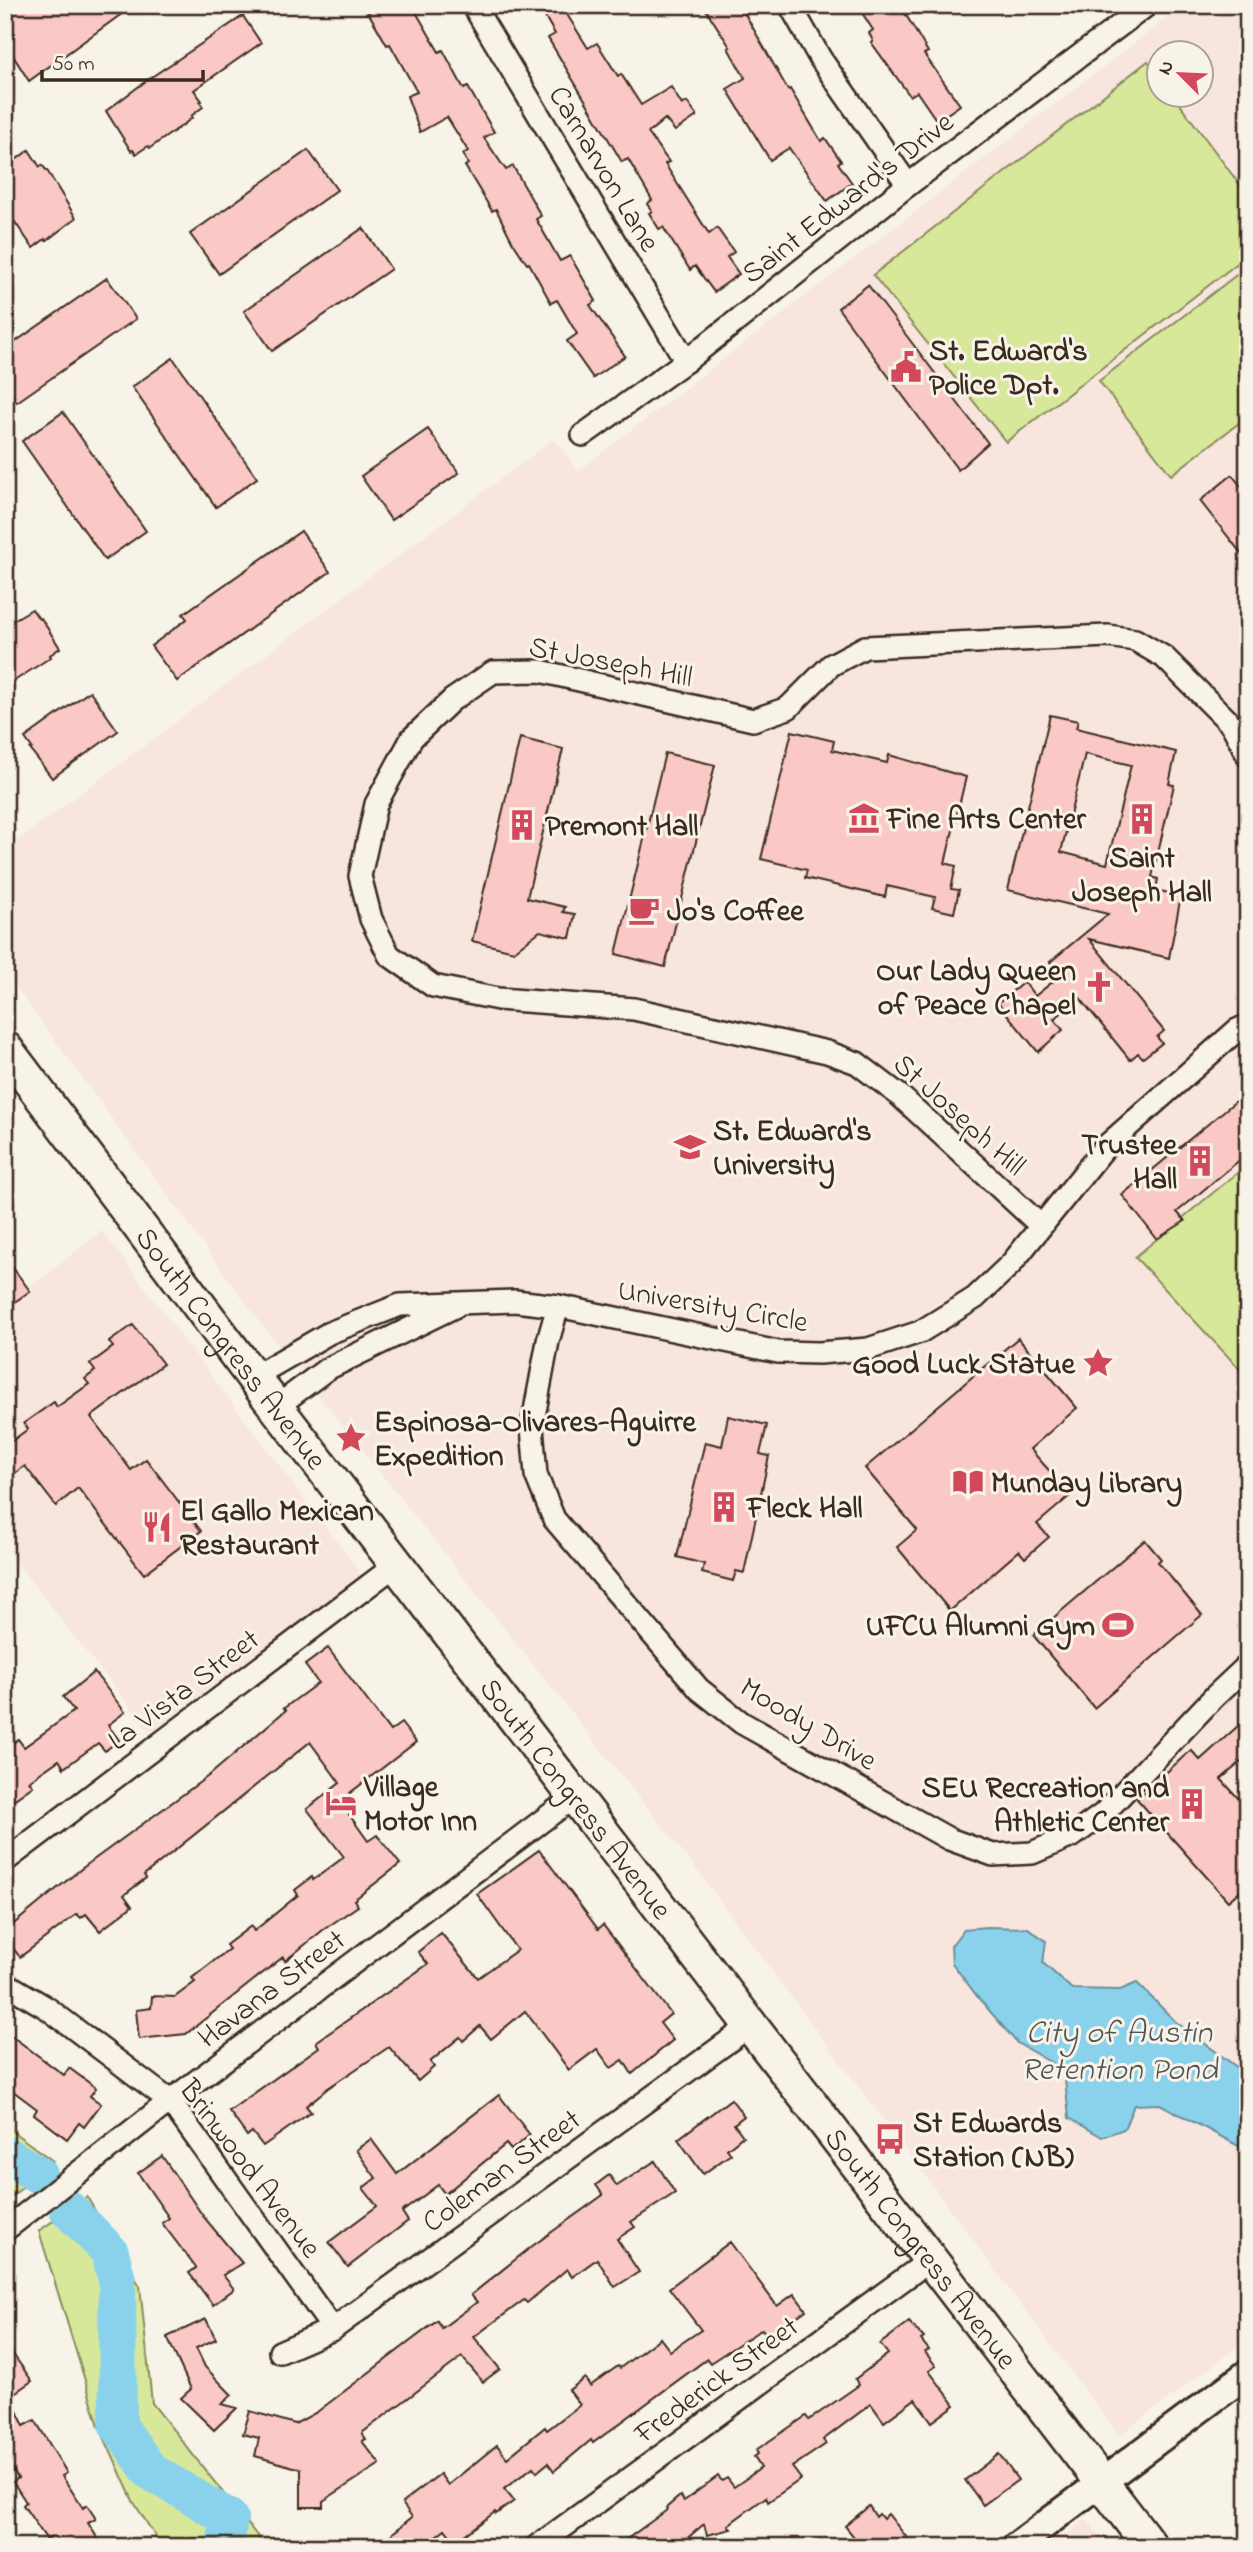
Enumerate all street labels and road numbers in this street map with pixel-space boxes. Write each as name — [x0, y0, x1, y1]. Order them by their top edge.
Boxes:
street label: Carnarvon Lane — [535, 78, 670, 262]
street label: Saint Edward's Drive — [733, 102, 965, 296]
street label: St Joseph Hill — [525, 627, 696, 701]
street label: St Joseph Hill — [882, 1044, 1034, 1188]
street label: South Congress Avenue — [123, 1219, 336, 1481]
street label: University Circle — [614, 1270, 812, 1346]
street label: La Vista Street — [100, 1620, 270, 1763]
street label: Moody Drive — [731, 1667, 885, 1784]
street label: South Congress Avenue — [467, 1670, 681, 1931]
street label: Havana Street — [189, 1920, 356, 2061]
street label: Brinwood Avenue — [166, 2070, 331, 2269]
street label: Coleman Street — [414, 2100, 591, 2245]
street label: South Congress Avenue — [812, 2120, 1027, 2381]
street label: Frederick Street — [625, 2307, 809, 2457]

